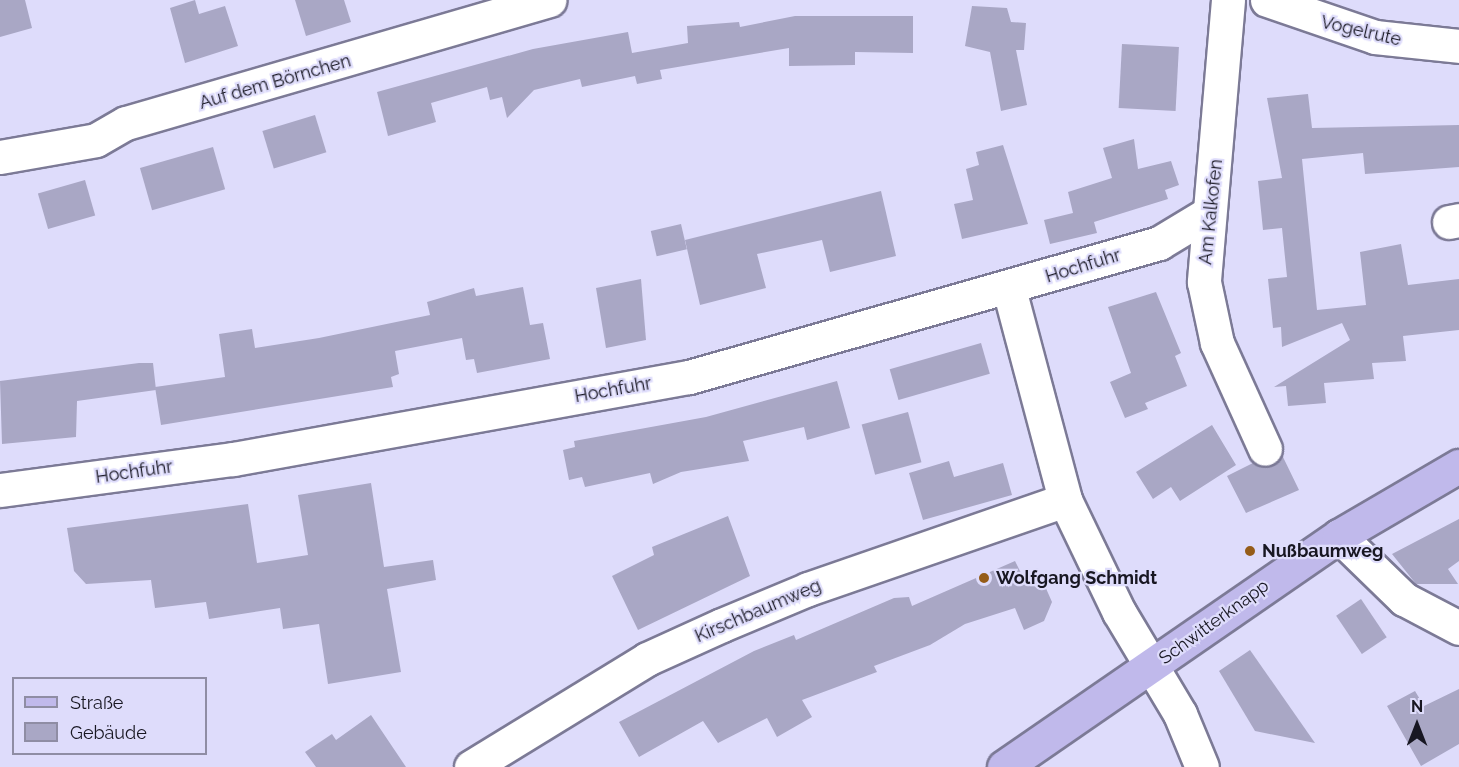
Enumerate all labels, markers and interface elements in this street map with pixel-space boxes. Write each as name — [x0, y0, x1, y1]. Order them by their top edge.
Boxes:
street label: Vogelrute — [1319, 11, 1403, 51]
street label: Auf dem Börnchen — [197, 50, 353, 114]
street label: Am Kalkofen — [1195, 158, 1227, 266]
street label: Hochfuhr — [1043, 244, 1123, 288]
street label: Hochfuhr — [573, 373, 653, 407]
street label: Hochfuhr — [94, 456, 174, 488]
place label: Nußbaumweg — [1262, 540, 1383, 562]
marker: Nußbaumweg — [1243, 544, 1257, 558]
place label: Wolfgang Schmidt — [996, 567, 1157, 589]
marker: Wolfgang Schmidt — [977, 571, 991, 585]
street label: Kirschbaumweg — [692, 575, 824, 647]
street label: Schwitterknapp — [1155, 575, 1273, 669]
legend — [12, 677, 207, 755]
text: Straße — [70, 692, 123, 713]
north arrow — [1387, 695, 1447, 755]
text: N — [1411, 697, 1423, 716]
text: Gebäude — [70, 722, 147, 743]

